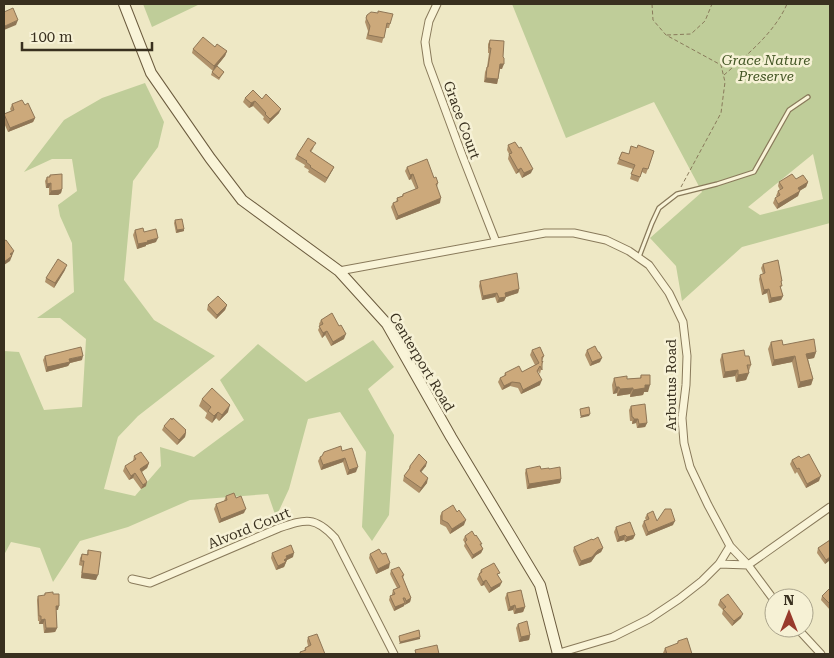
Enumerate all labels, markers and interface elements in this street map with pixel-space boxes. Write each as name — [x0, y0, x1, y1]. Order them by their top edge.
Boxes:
scale bar — [22, 20, 152, 52]
text: 100 m — [30, 28, 73, 46]
park label: Grace Nature Preserve — [722, 52, 810, 84]
street label: Grace Court — [441, 79, 483, 161]
street label: Centerport Road — [386, 310, 458, 414]
street label: Arbutus Road — [663, 339, 679, 431]
street label: Alvord Court — [205, 504, 293, 552]
north arrow — [764, 588, 814, 638]
text: N — [784, 592, 795, 608]

